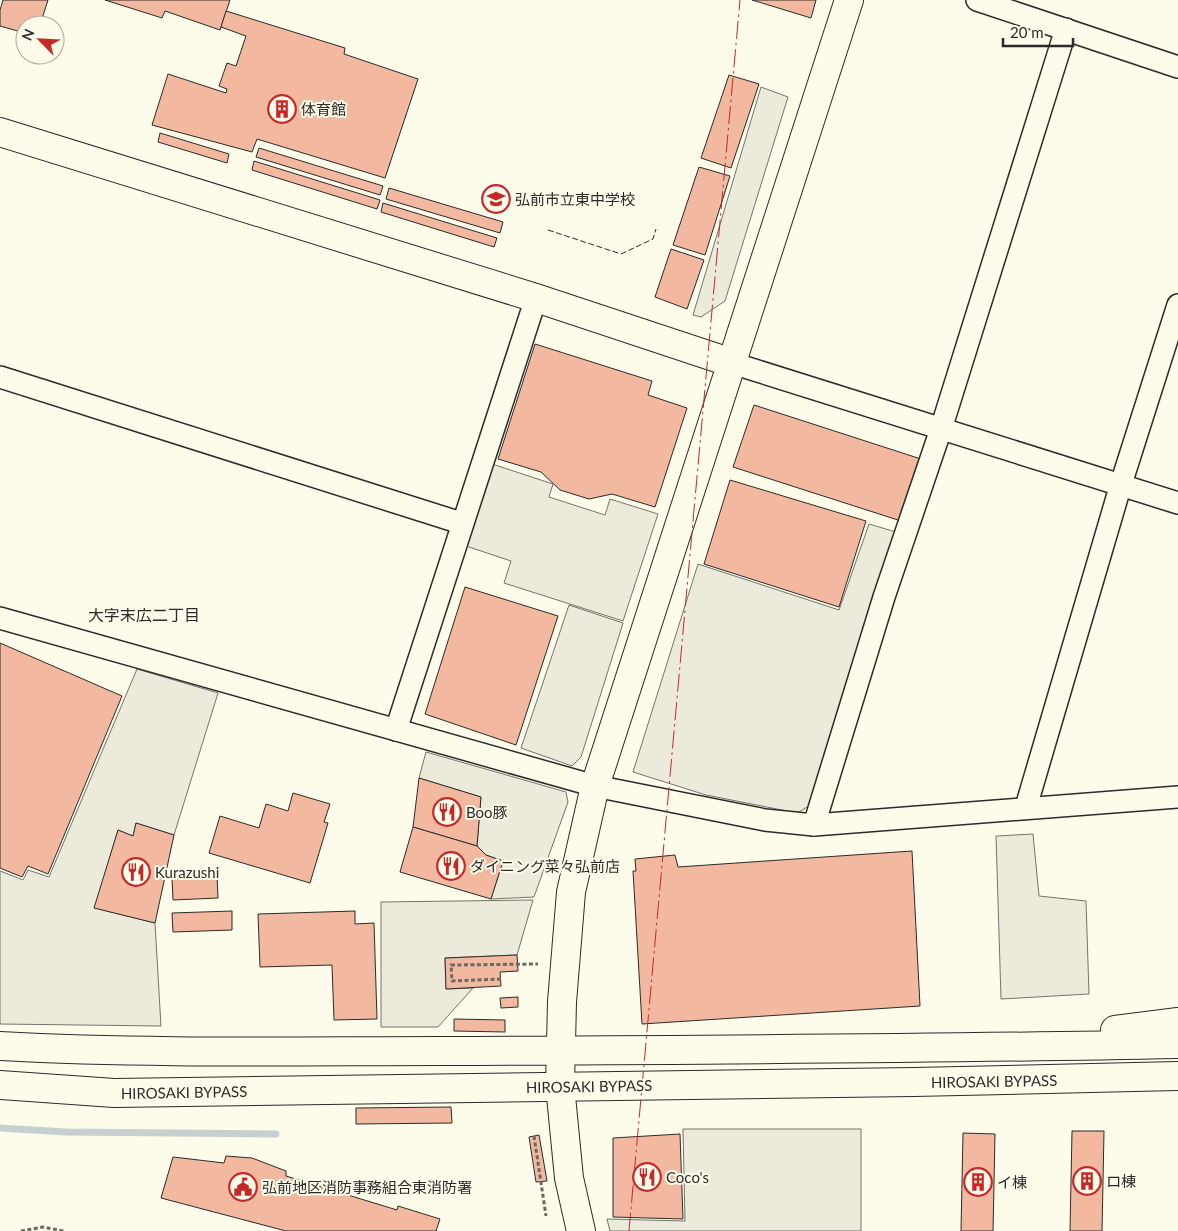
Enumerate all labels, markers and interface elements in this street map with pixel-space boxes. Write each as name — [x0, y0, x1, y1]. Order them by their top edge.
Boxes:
north arrow — [15, 15, 65, 65]
scale bar — [1003, 15, 1073, 47]
text: 20 m — [1010, 23, 1044, 41]
text: N — [18, 26, 38, 43]
building icon: 体育館 — [267, 94, 297, 124]
place label: 体育館 — [301, 100, 346, 118]
school or university icon: 弘前市立東中学校 — [481, 184, 511, 214]
place label: 弘前市立東中学校 — [515, 190, 635, 208]
district label: 大字末広二丁目 — [88, 605, 200, 624]
restaurant icon: Boo豚 — [432, 797, 462, 827]
place label: Boo豚 — [466, 803, 508, 821]
restaurant icon: ダイニング菜々弘前店 — [436, 851, 466, 881]
restaurant icon: Kurazushi — [121, 857, 151, 887]
place label: ダイニング菜々弘前店 — [470, 857, 620, 875]
place label: Kurazushi — [155, 863, 219, 881]
street label: HIROSAKI BYPASS — [931, 1071, 1057, 1091]
street label: HIROSAKI BYPASS — [526, 1076, 652, 1096]
street label: HIROSAKI BYPASS — [121, 1082, 247, 1102]
restaurant icon: Coco's — [632, 1162, 662, 1192]
building icon: ロ棟 — [1072, 1166, 1102, 1196]
building icon: イ棟 — [963, 1167, 993, 1197]
place label: Coco's — [666, 1168, 709, 1186]
public building icon: 弘前地区消防事務組合東消防署 — [228, 1172, 258, 1202]
place label: ロ棟 — [1106, 1172, 1136, 1190]
place label: イ棟 — [997, 1173, 1027, 1191]
place label: 弘前地区消防事務組合東消防署 — [262, 1178, 472, 1196]

